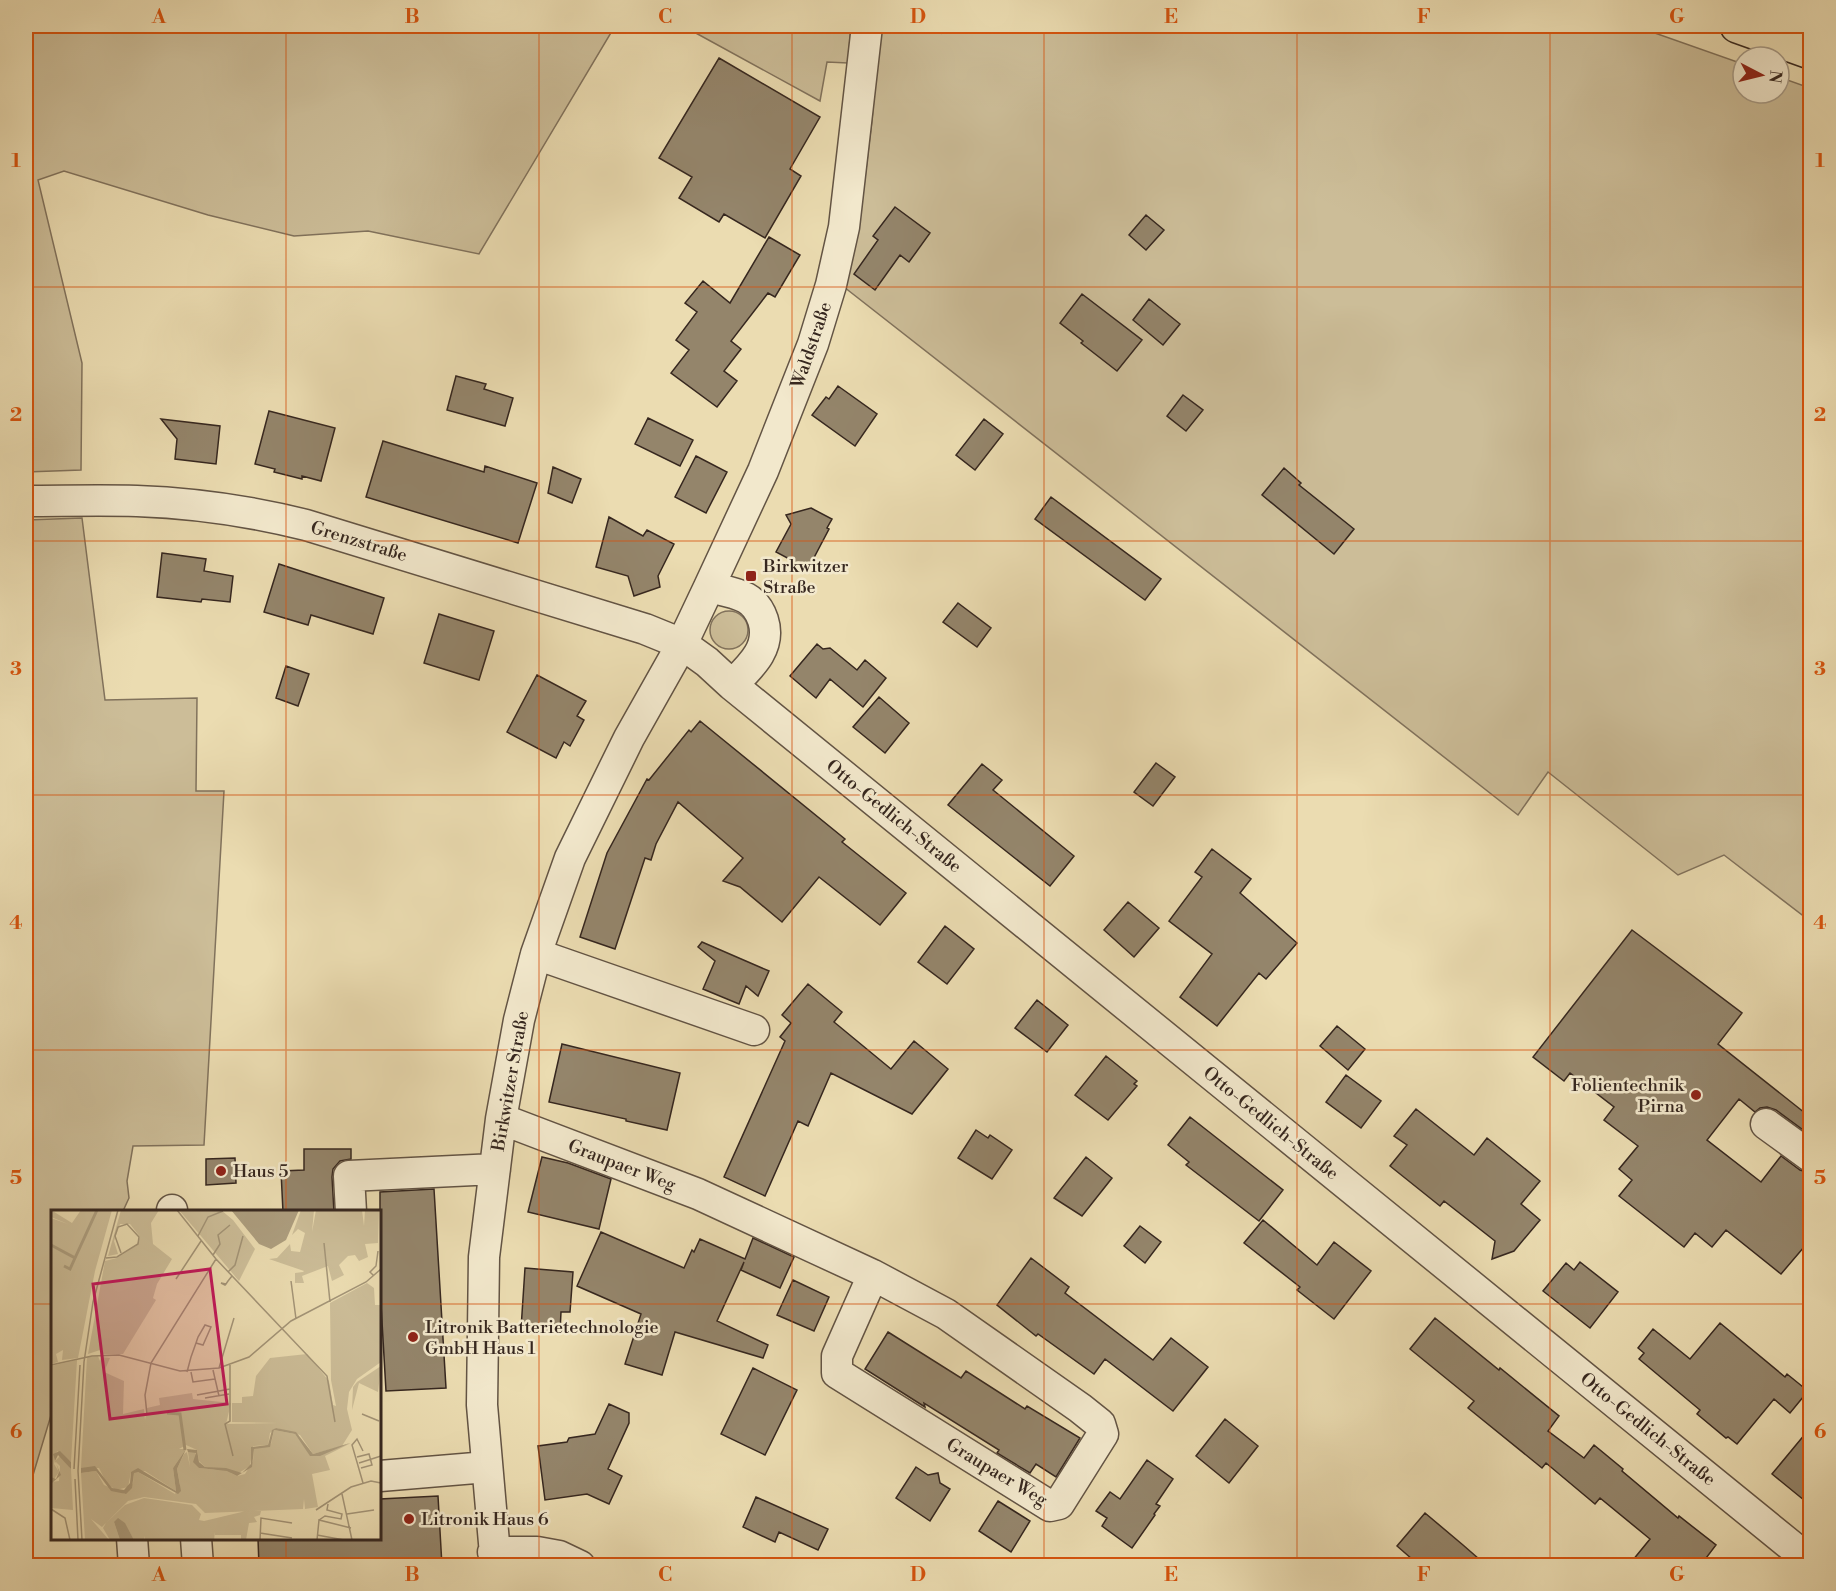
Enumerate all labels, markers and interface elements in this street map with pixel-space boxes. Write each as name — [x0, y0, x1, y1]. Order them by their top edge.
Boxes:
text: A — [151, 5, 167, 30]
text: B — [404, 5, 420, 30]
text: C — [658, 5, 672, 30]
text: D — [910, 5, 926, 30]
text: E — [1164, 5, 1178, 30]
text: F — [1417, 5, 1431, 30]
text: G — [1669, 5, 1685, 30]
north arrow — [1731, 45, 1791, 105]
text: N — [1764, 69, 1786, 85]
text: 1 — [11, 149, 21, 174]
text: 1 — [1815, 149, 1825, 174]
street label: Waldstraße — [786, 299, 837, 393]
text: 2 — [10, 403, 22, 428]
text: 2 — [1814, 403, 1826, 428]
street label: Grenzstraße — [308, 516, 410, 567]
place label: Birkwitzer Straße — [762, 555, 849, 599]
marker: Birkwitzer Straße — [744, 569, 758, 583]
text: 3 — [10, 657, 22, 682]
text: 3 — [1814, 657, 1826, 682]
street label: Otto-Gedlich-Straße — [821, 755, 966, 878]
text: 4 — [9, 911, 23, 936]
text: 4 — [1813, 911, 1827, 936]
street label: Birkwitzer Straße — [487, 1009, 534, 1154]
street label: Otto-Gedlich-Straße — [1198, 1062, 1343, 1185]
place label: Folientechnik Pirna — [1571, 1074, 1686, 1118]
marker: Folientechnik Pirna — [1689, 1088, 1703, 1102]
street label: Graupaer Weg — [564, 1134, 680, 1197]
place label: Haus 5 — [233, 1160, 288, 1183]
marker: Haus 5 — [214, 1164, 228, 1178]
text: 5 — [10, 1166, 22, 1191]
text: 5 — [1814, 1166, 1826, 1191]
inset map — [51, 1210, 381, 1540]
place label: Litronik Batterietechnologie GmbH Haus 1 — [425, 1316, 659, 1360]
marker: Litronik Batterietechnologie GmbH Haus 1 — [406, 1330, 420, 1344]
street label: Otto-Gedlich-Straße — [1575, 1368, 1720, 1491]
text: 6 — [10, 1420, 23, 1445]
text: 6 — [1814, 1420, 1827, 1445]
street label: Graupaer Weg — [942, 1433, 1052, 1512]
place label: Litronik Haus 6 — [421, 1508, 549, 1531]
marker: Litronik Haus 6 — [402, 1512, 416, 1526]
text: A — [151, 1563, 167, 1588]
text: B — [404, 1563, 420, 1588]
text: C — [658, 1563, 672, 1588]
text: D — [910, 1563, 926, 1588]
text: E — [1164, 1563, 1178, 1588]
text: F — [1417, 1563, 1431, 1588]
text: G — [1669, 1563, 1685, 1588]

